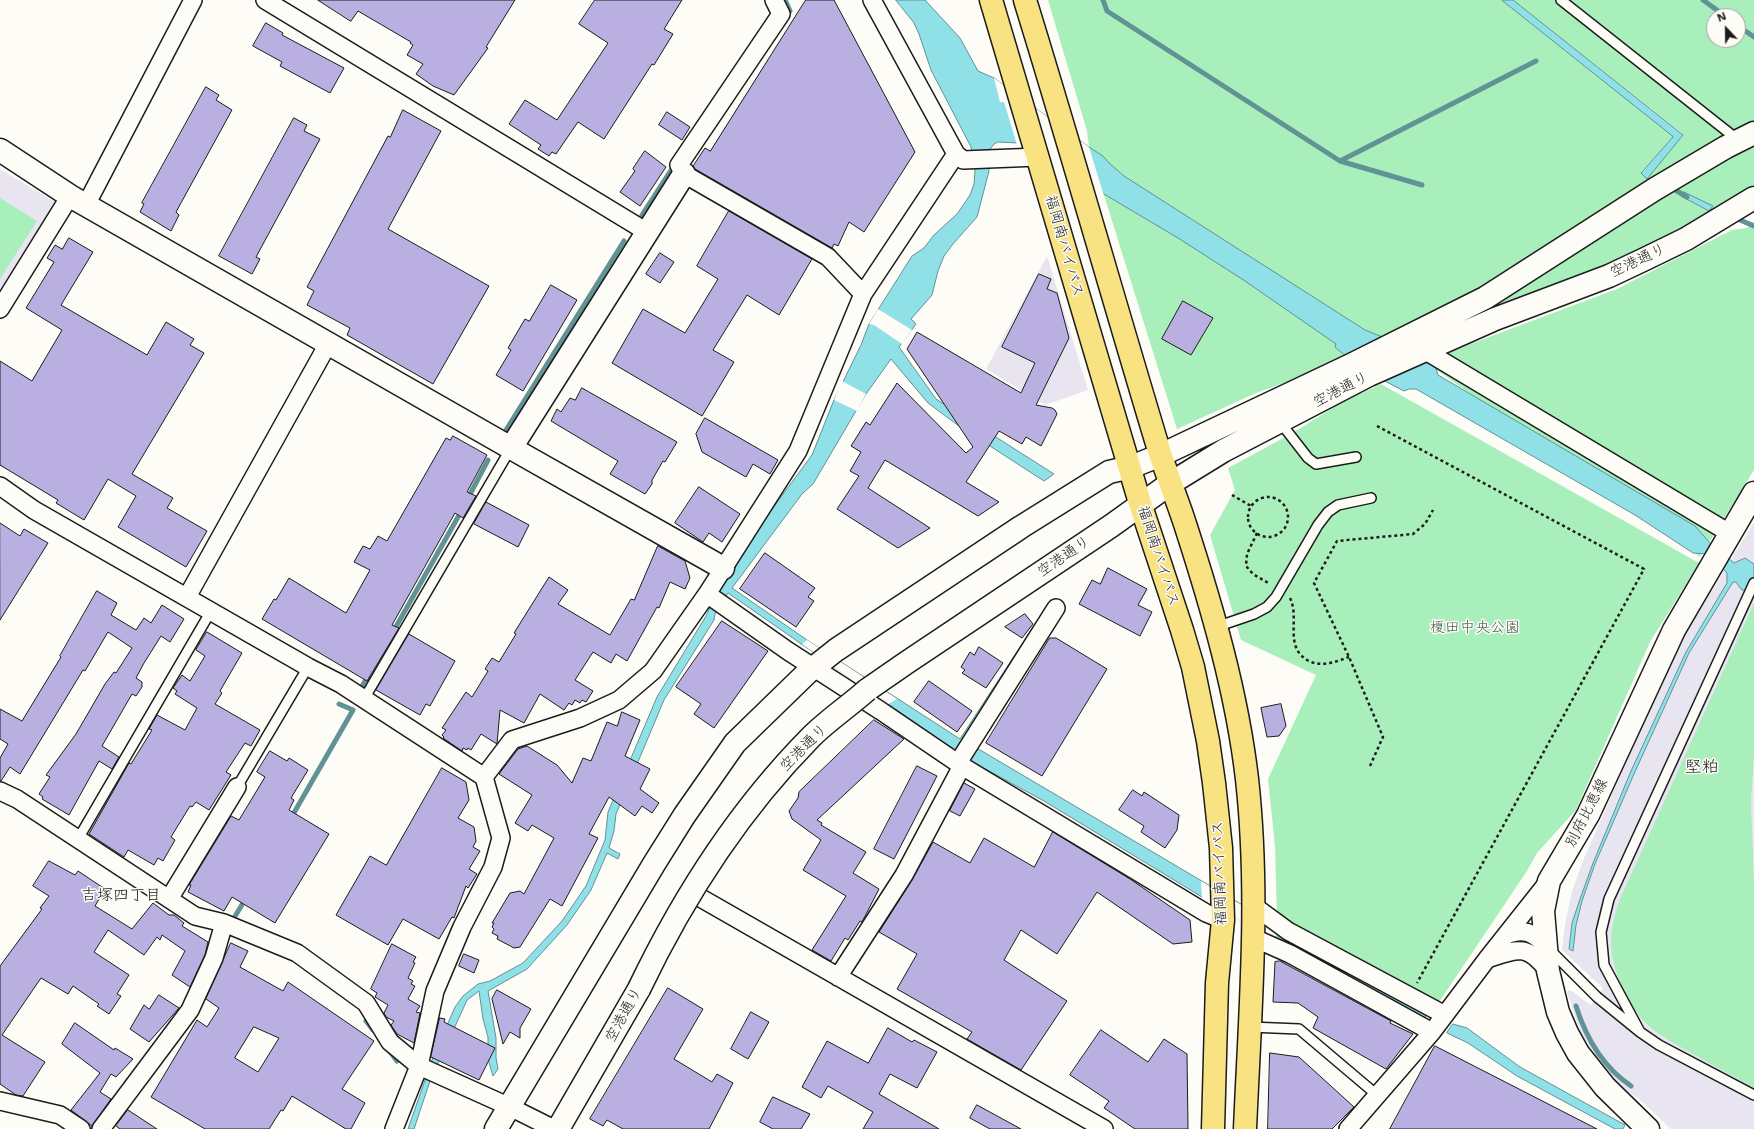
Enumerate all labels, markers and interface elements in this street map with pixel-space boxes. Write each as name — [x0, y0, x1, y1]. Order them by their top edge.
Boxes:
north arrow — [1706, 8, 1746, 48]
text: N — [1715, 9, 1729, 26]
street label: 福岡南バイパス — [1041, 193, 1087, 299]
street label: 空港通り — [1607, 240, 1669, 282]
street label: 空港通り — [1310, 368, 1372, 412]
street label: 福岡南バイパス — [1133, 503, 1183, 609]
street label: 空港通り — [1034, 533, 1094, 581]
park label: 榎田中央公園 — [1430, 619, 1520, 637]
street label: 空港通り — [776, 720, 832, 776]
district label: 堅粕 — [1685, 758, 1719, 778]
street label: 別府比恵線 — [1562, 776, 1612, 850]
street label: 福岡南バイパス — [1209, 820, 1231, 926]
district label: 吉塚四丁目 — [81, 886, 161, 906]
street label: 空港通り — [602, 984, 646, 1046]

